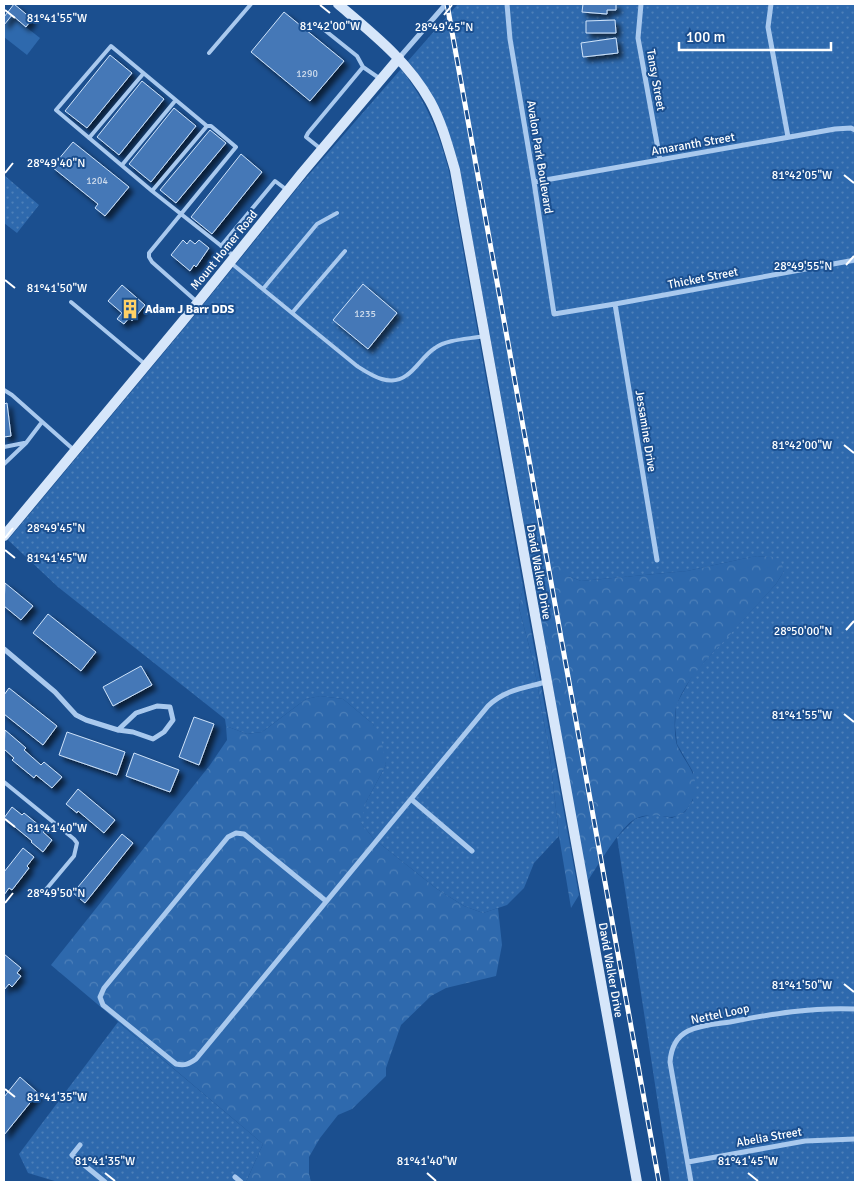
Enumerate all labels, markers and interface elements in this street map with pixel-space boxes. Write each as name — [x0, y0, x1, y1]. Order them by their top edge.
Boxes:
text: 81°41'55"W — [27, 11, 87, 26]
text: 81°42'00"W — [300, 19, 360, 34]
text: 28°49'45"N — [415, 20, 473, 35]
scale bar — [679, 20, 832, 52]
text: 100 m — [686, 28, 726, 46]
street label: Tansy Street — [643, 48, 668, 112]
house number: 1290 — [296, 68, 318, 80]
street label: Avalon Park Boulevard — [523, 99, 556, 215]
street label: Amaranth Street — [650, 130, 736, 159]
text: 28°49'40"N — [27, 156, 85, 171]
text: 81°42'05"W — [772, 168, 832, 183]
house number: 1204 — [86, 175, 108, 187]
street label: Mount Homer Road — [188, 207, 261, 293]
text: 28°49'55"N — [774, 259, 832, 274]
street label: Thicket Street — [667, 264, 739, 293]
text: 81°41'50"W — [27, 281, 87, 296]
building icon: Adam J Barr DDS — [119, 298, 141, 320]
place label: Adam J Barr DDS — [145, 302, 235, 317]
house number: 1235 — [354, 308, 376, 320]
street label: Jessamine Drive — [632, 389, 659, 473]
text: 81°42'00"W — [772, 438, 832, 453]
text: 28°49'45"N — [27, 521, 85, 536]
street label: David Walker Drive — [523, 523, 554, 621]
text: 81°41'45"W — [27, 551, 87, 566]
text: 28°50'00"N — [774, 624, 832, 639]
text: 81°41'55"W — [772, 708, 832, 723]
text: 81°41'40"W — [27, 821, 87, 836]
text: 28°49'50"N — [27, 886, 85, 901]
street label: David Walker Drive — [595, 921, 626, 1019]
text: 81°41'50"W — [772, 978, 832, 993]
street label: Nettel Loop — [689, 1001, 751, 1028]
text: 81°41'35"W — [27, 1090, 87, 1105]
street label: Abelia Street — [735, 1124, 803, 1151]
text: 81°41'35"W — [75, 1154, 135, 1169]
text: 81°41'40"W — [397, 1154, 457, 1169]
text: 81°41'45"W — [718, 1154, 778, 1169]

